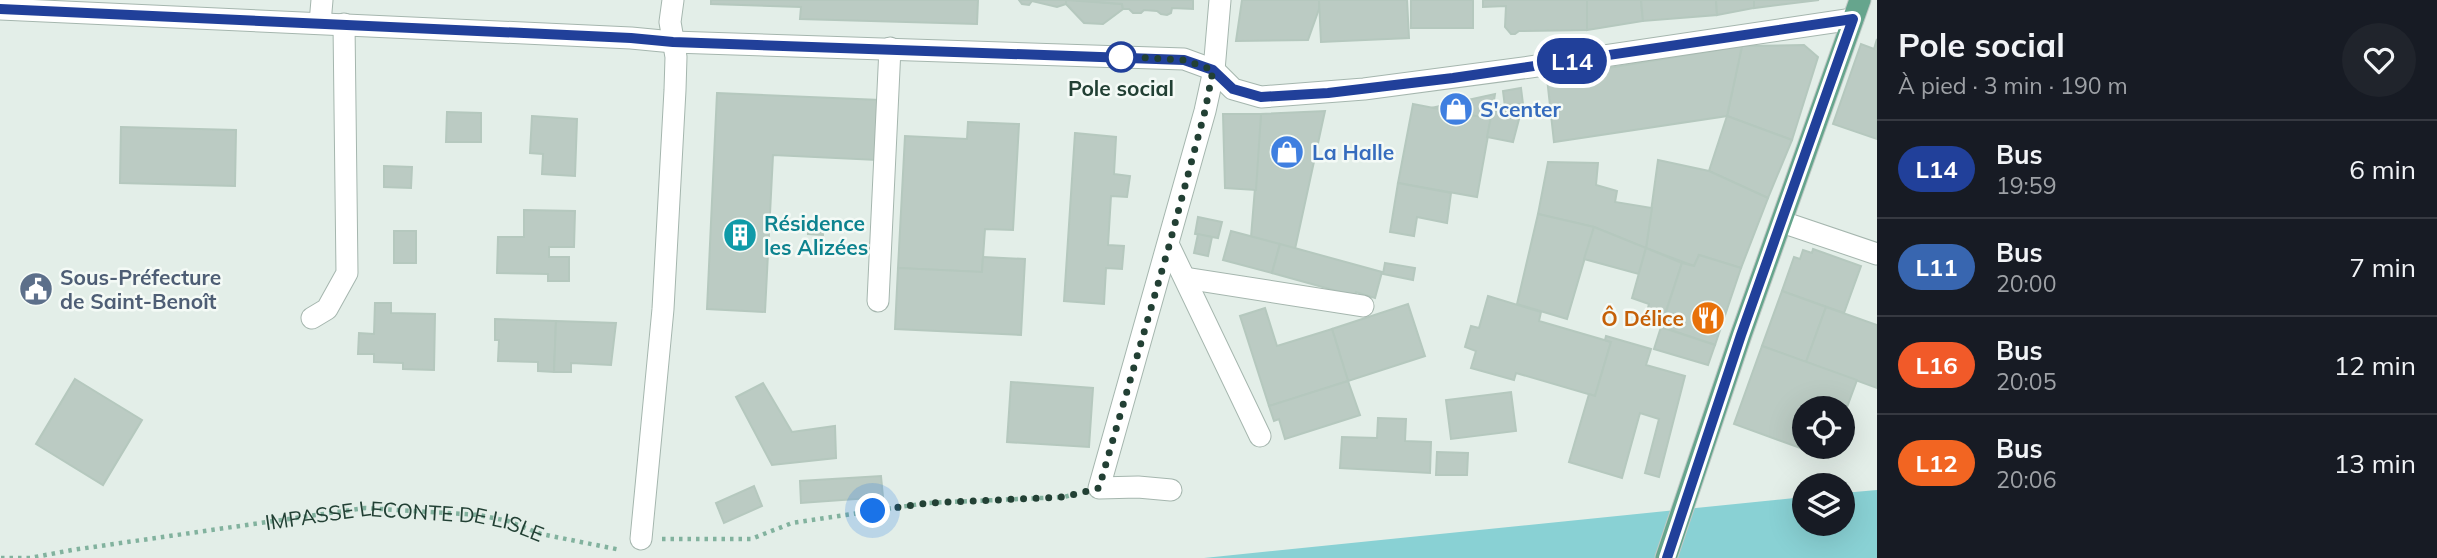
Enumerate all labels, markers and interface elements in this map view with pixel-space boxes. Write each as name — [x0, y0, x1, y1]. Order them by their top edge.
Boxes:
button: heart — [2342, 23, 2416, 97]
text: Pole social — [1898, 24, 2065, 65]
line badge: L14 — [1532, 38, 1612, 84]
marker: Pole social — [1106, 42, 1136, 72]
text: L14 — [1551, 46, 1593, 76]
text: À pied · 3 min · 190 m — [1898, 71, 2128, 100]
place label: Pole social — [1068, 75, 1174, 101]
shop icon: S'center — [1437, 90, 1475, 128]
place label: S'center — [1480, 96, 1562, 122]
shop icon: La Halle — [1268, 133, 1306, 171]
text: Bus — [1996, 138, 2042, 171]
place label: La Halle — [1312, 139, 1394, 165]
text: 6 min — [2349, 153, 2416, 186]
text: L14 — [1915, 154, 1958, 184]
text: 19:59 — [1996, 171, 2056, 200]
place label: Résidence les Alizées — [764, 210, 868, 260]
building icon: Résidence les Alizées — [721, 216, 759, 254]
text: Bus — [1996, 236, 2042, 269]
text: 7 min — [2349, 251, 2416, 284]
text: L11 — [1915, 252, 1958, 282]
place label: Sous-Préfecture de Saint-Benoît — [60, 264, 221, 314]
text: 20:00 — [1996, 269, 2056, 298]
public building icon: Sous-Préfecture de Saint-Benoît — [17, 270, 55, 308]
restaurant icon: Ô Délice — [1689, 299, 1727, 337]
place label: Ô Délice — [1601, 305, 1684, 331]
text: Bus — [1996, 334, 2042, 367]
text: 12 min — [2334, 349, 2416, 382]
text: L16 — [1915, 350, 1958, 380]
text: 20:05 — [1996, 367, 2056, 396]
map controls — [1792, 396, 1855, 536]
button: locate — [1792, 396, 1855, 459]
text: Bus — [1996, 432, 2042, 465]
text: 13 min — [2334, 447, 2416, 480]
text: L12 — [1915, 448, 1958, 478]
text: 20:06 — [1996, 465, 2056, 494]
button: layers — [1792, 473, 1855, 536]
your location — [855, 493, 890, 528]
street label: IMPASSE LECONTE DE LISLE — [263, 494, 548, 547]

